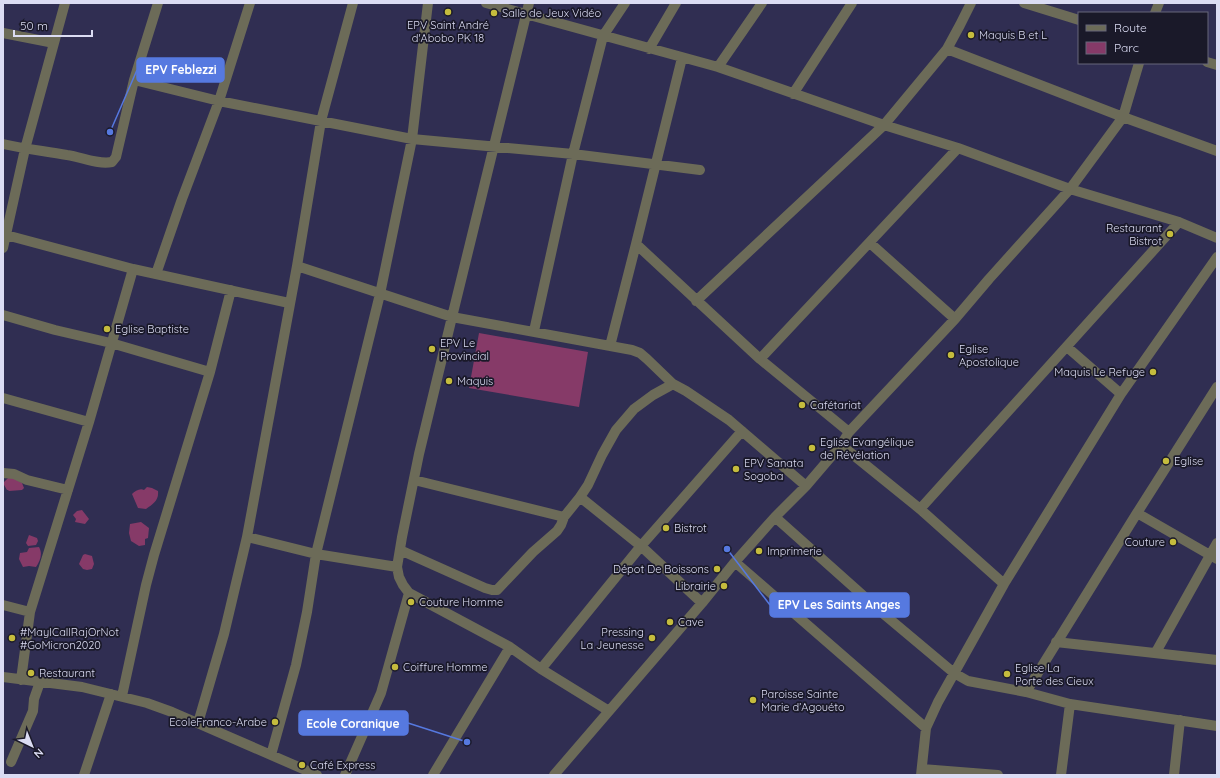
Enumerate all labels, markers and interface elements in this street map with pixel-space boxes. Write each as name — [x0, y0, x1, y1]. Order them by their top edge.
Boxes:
place label: Salle de Jeux Vidéo — [502, 6, 602, 20]
marker: EPV Saint André d'Abobo PK 18 — [443, 7, 453, 17]
marker: Salle de Jeux Vidéo — [489, 8, 499, 18]
scale bar — [14, 12, 92, 38]
legend — [1078, 12, 1208, 64]
text: 50 m — [20, 18, 48, 33]
place label: EPV Saint André d'Abobo PK 18 — [407, 18, 489, 45]
text: Route — [1114, 20, 1147, 35]
place label: Maquis B et L — [979, 28, 1047, 42]
marker: Maquis B et L — [966, 30, 976, 40]
text: Parc — [1114, 40, 1139, 55]
callout: EPV Feblezzi — [137, 58, 224, 82]
text: EPV Feblezzi — [145, 62, 217, 77]
place label: Restaurant Bistrot — [1106, 221, 1162, 248]
marker: Restaurant Bistrot — [1165, 229, 1175, 239]
place label: Eglise Baptiste — [115, 322, 189, 336]
marker: Eglise Baptiste — [102, 324, 112, 334]
place label: EPV Le Provincial — [440, 336, 489, 363]
place label: Eglise Apostolique — [959, 342, 1019, 369]
marker: EPV Le Provincial — [427, 344, 437, 354]
marker: Eglise Apostolique — [946, 350, 956, 360]
place label: Maquis Le Refuge — [1054, 365, 1145, 379]
marker: Maquis Le Refuge — [1148, 367, 1158, 377]
place label: Maquis — [457, 374, 493, 388]
marker: Maquis — [444, 376, 454, 386]
place label: Cafétariat — [810, 398, 861, 412]
marker: Cafétariat — [797, 400, 807, 410]
place label: Eglise Evangélique de Révélation — [820, 435, 914, 462]
marker: Eglise Evangélique de Révélation — [807, 443, 817, 453]
place label: Eglise — [1174, 454, 1203, 468]
place label: EPV Sanata Sogoba — [744, 456, 803, 483]
marker: Eglise — [1161, 456, 1171, 466]
marker: EPV Sanata Sogoba — [731, 464, 741, 474]
place label: Bistrot — [674, 521, 707, 535]
marker: Bistrot — [661, 523, 671, 533]
place label: Couture — [1125, 535, 1165, 549]
marker: Couture — [1168, 537, 1178, 547]
place label: Imprimerie — [767, 544, 822, 558]
marker: Imprimerie — [754, 546, 764, 556]
place label: Dépot De Boissons — [613, 562, 709, 576]
marker: Dépot De Boissons — [712, 564, 722, 574]
place label: Librairie — [675, 579, 716, 593]
marker: Librairie — [719, 581, 729, 591]
callout: EPV Les Saints Anges — [770, 593, 909, 617]
place label: Couture Homme — [419, 595, 503, 609]
marker: Couture Homme — [406, 597, 416, 607]
text: EPV Les Saints Anges — [778, 597, 901, 612]
place label: Cave — [678, 615, 704, 629]
marker: Cave — [665, 617, 675, 627]
place label: #MayICallRajOrNot #GoMicron2020 — [20, 625, 119, 652]
place label: Pressing La Jeunesse — [581, 625, 644, 652]
marker: #MayICallRajOrNot #GoMicron2020 — [7, 633, 17, 643]
marker: Pressing La Jeunesse — [647, 633, 657, 643]
place label: Coiffure Homme — [403, 660, 487, 674]
place label: Eglise La Porte des Cieux — [1015, 661, 1094, 688]
marker: Coiffure Homme — [390, 662, 400, 672]
place label: Restaurant — [39, 666, 95, 680]
marker: Restaurant — [26, 668, 36, 678]
marker: Eglise La Porte des Cieux — [1002, 669, 1012, 679]
place label: Paroisse Sainte Marie d’Agouéto — [761, 687, 845, 714]
marker: Paroisse Sainte Marie d’Agouéto — [748, 695, 758, 705]
callout: Ecole Coranique — [299, 711, 408, 735]
place label: EcoleFranco-Arabe — [169, 715, 267, 729]
text: Ecole Coranique — [306, 716, 400, 731]
marker: EcoleFranco-Arabe — [270, 717, 280, 727]
north arrow — [12, 726, 52, 766]
text: N — [31, 745, 47, 761]
place label: Café Express — [310, 758, 375, 772]
marker: Café Express — [297, 760, 307, 770]

